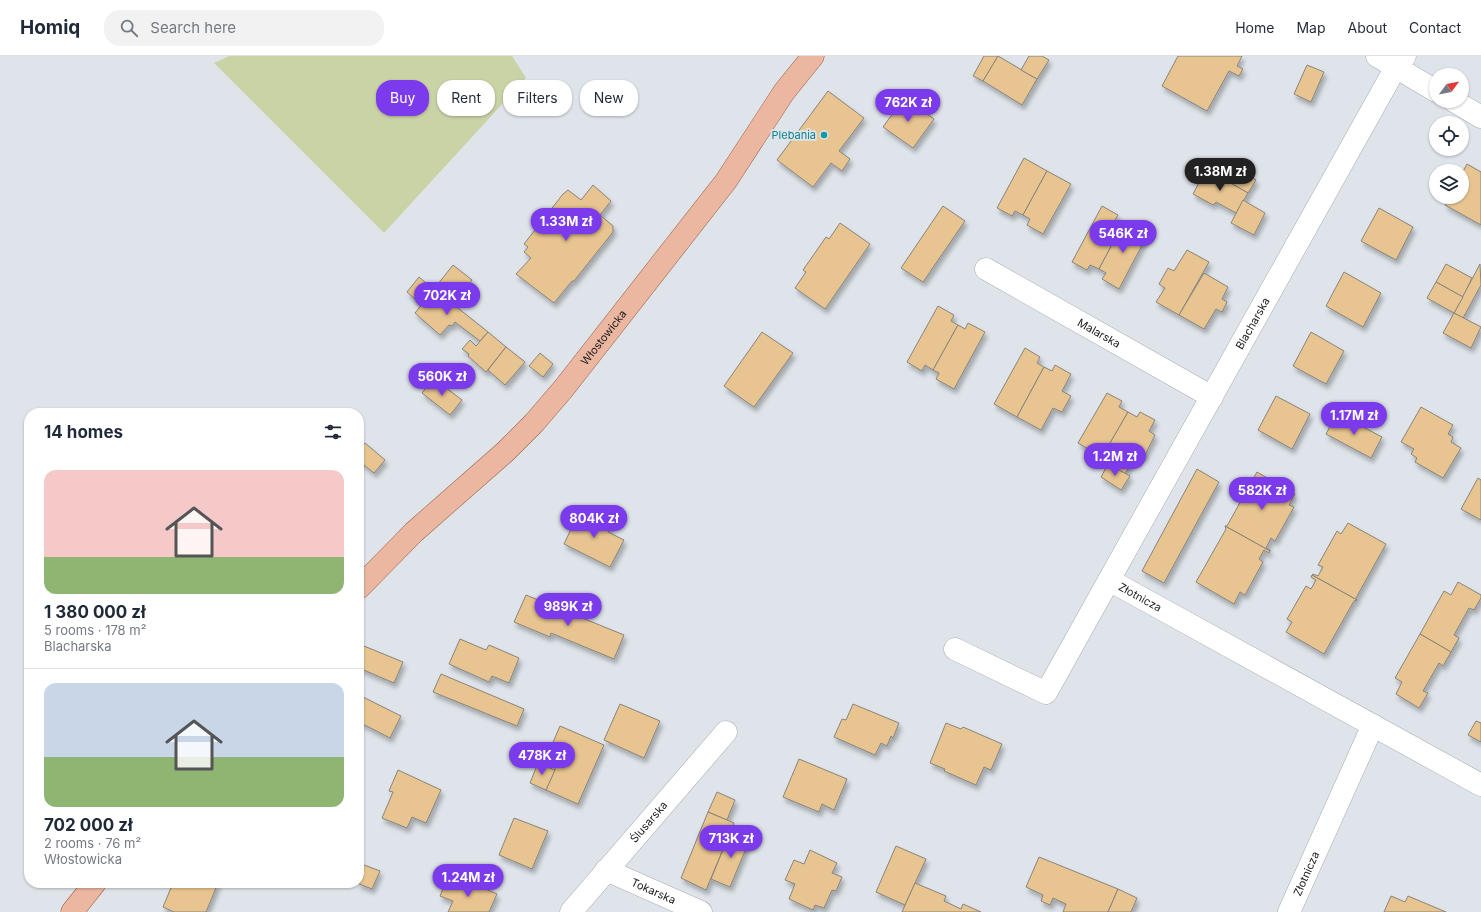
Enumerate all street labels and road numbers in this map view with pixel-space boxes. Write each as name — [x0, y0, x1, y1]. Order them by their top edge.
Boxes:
street label: Blacharska — [1232, 295, 1273, 352]
street label: Włostowicka — [578, 307, 629, 368]
street label: Malarska — [1075, 315, 1123, 351]
street label: Złotnicza — [1116, 580, 1164, 615]
street label: Ślusarska — [627, 798, 670, 846]
street label: Złotnicza — [1290, 849, 1322, 898]
street label: Tokarska — [629, 875, 678, 907]

